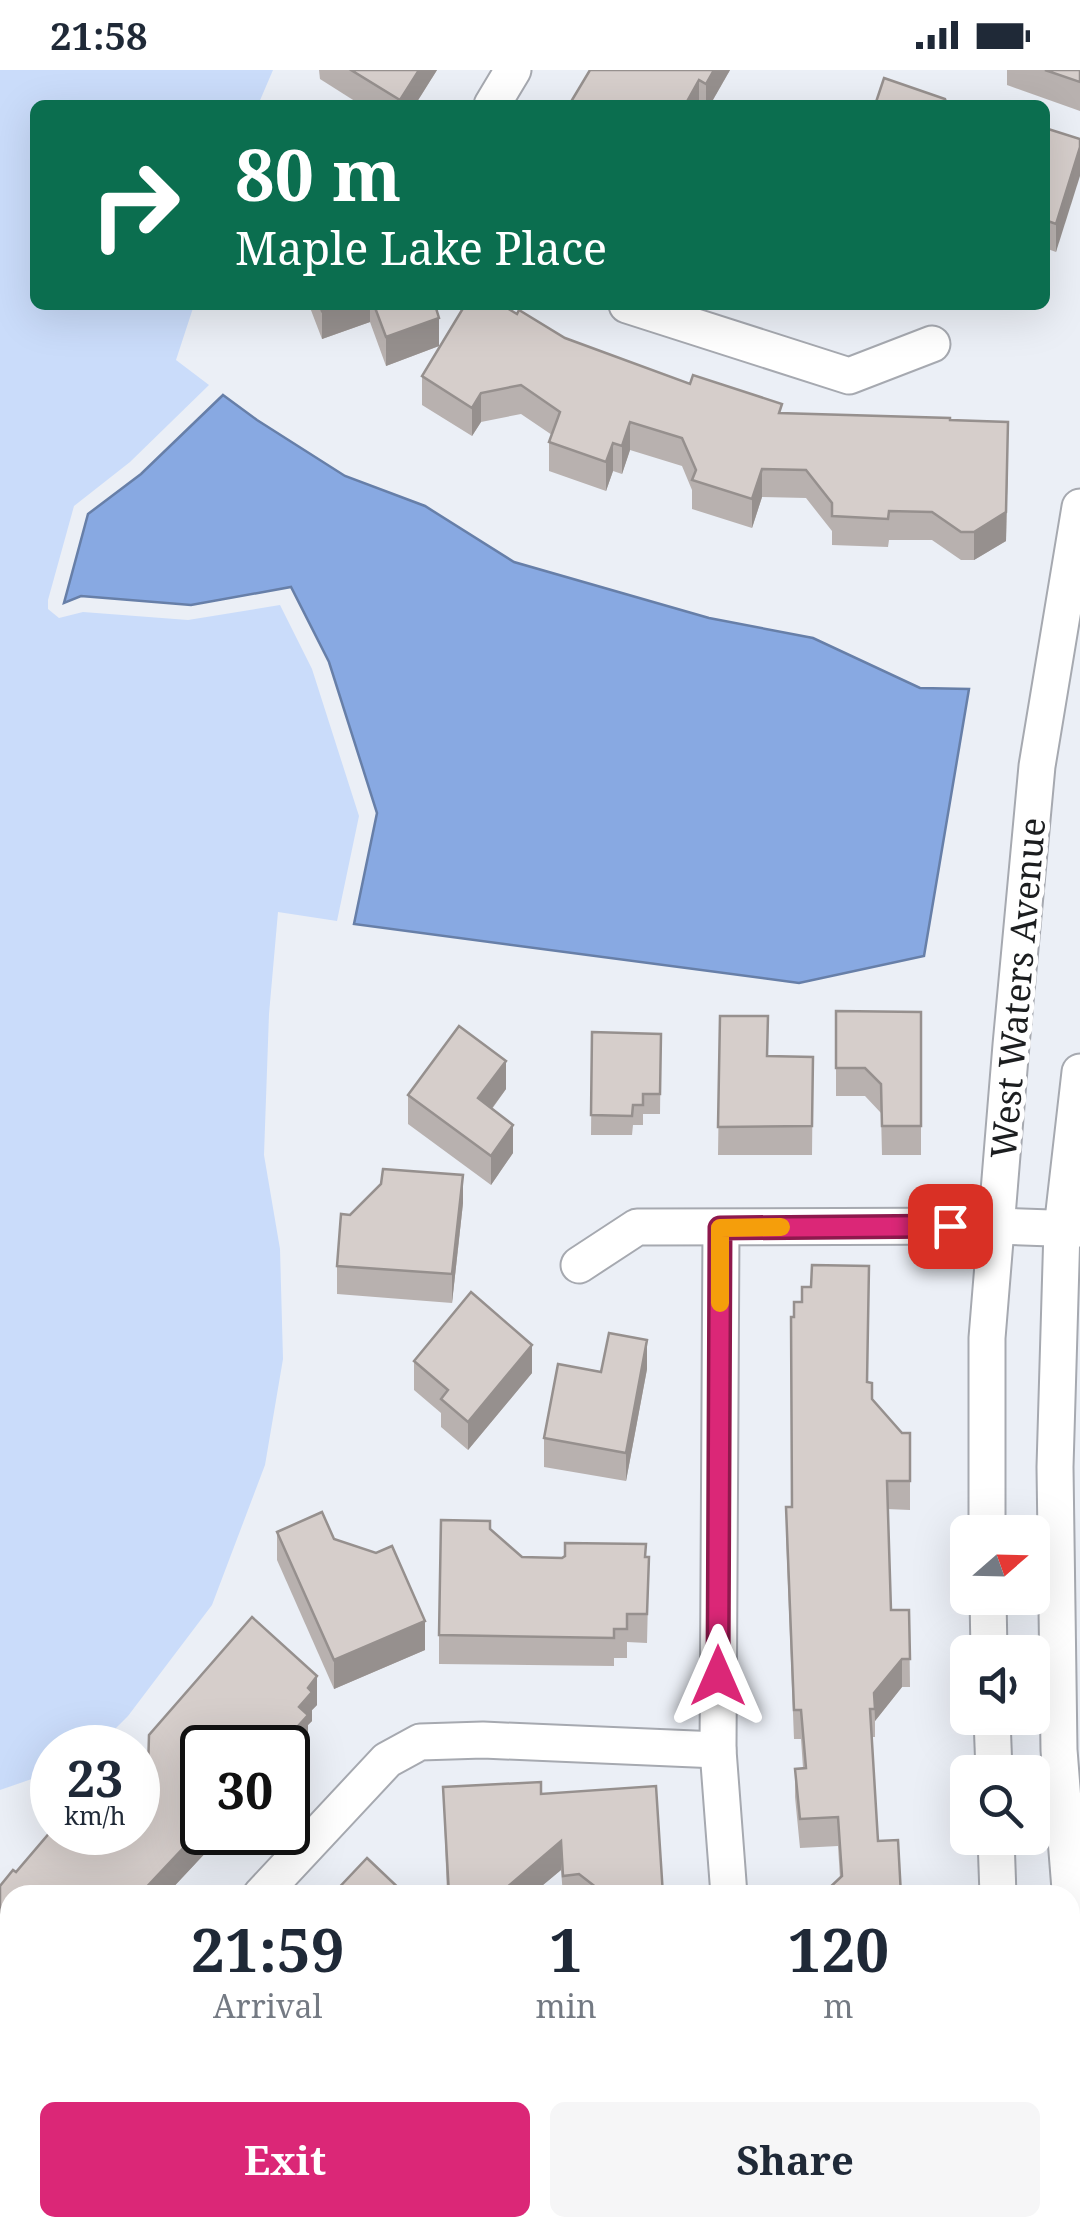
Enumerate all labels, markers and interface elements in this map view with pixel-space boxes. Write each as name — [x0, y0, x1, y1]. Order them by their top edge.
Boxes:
text: 21:58 — [50, 9, 147, 61]
text: 80 m — [235, 126, 401, 222]
icon: right — [70, 140, 200, 270]
text: Maple Lake Place — [235, 217, 607, 278]
street label: West Waters Avenue — [979, 816, 1055, 1160]
pin — [908, 1184, 993, 1269]
icon: arrive — [923, 1199, 978, 1254]
north arrow — [950, 1515, 1050, 1615]
map controls — [950, 1515, 1050, 1855]
position arrow — [666, 1624, 770, 1728]
button: sound — [950, 1635, 1050, 1735]
speed limit sign: 30 — [180, 1725, 310, 1855]
text: 23 — [67, 1744, 123, 1812]
button: search — [950, 1755, 1050, 1855]
text: km/h — [64, 1798, 126, 1832]
text: 21:59 — [191, 1908, 345, 1990]
text: 1 — [549, 1908, 583, 1990]
text: 120 — [787, 1908, 889, 1990]
text: Arrival — [213, 1984, 322, 2027]
text: min — [536, 1984, 597, 2027]
text: m — [823, 1984, 853, 2027]
button: Exit — [40, 2102, 530, 2217]
button: Share — [550, 2102, 1040, 2217]

